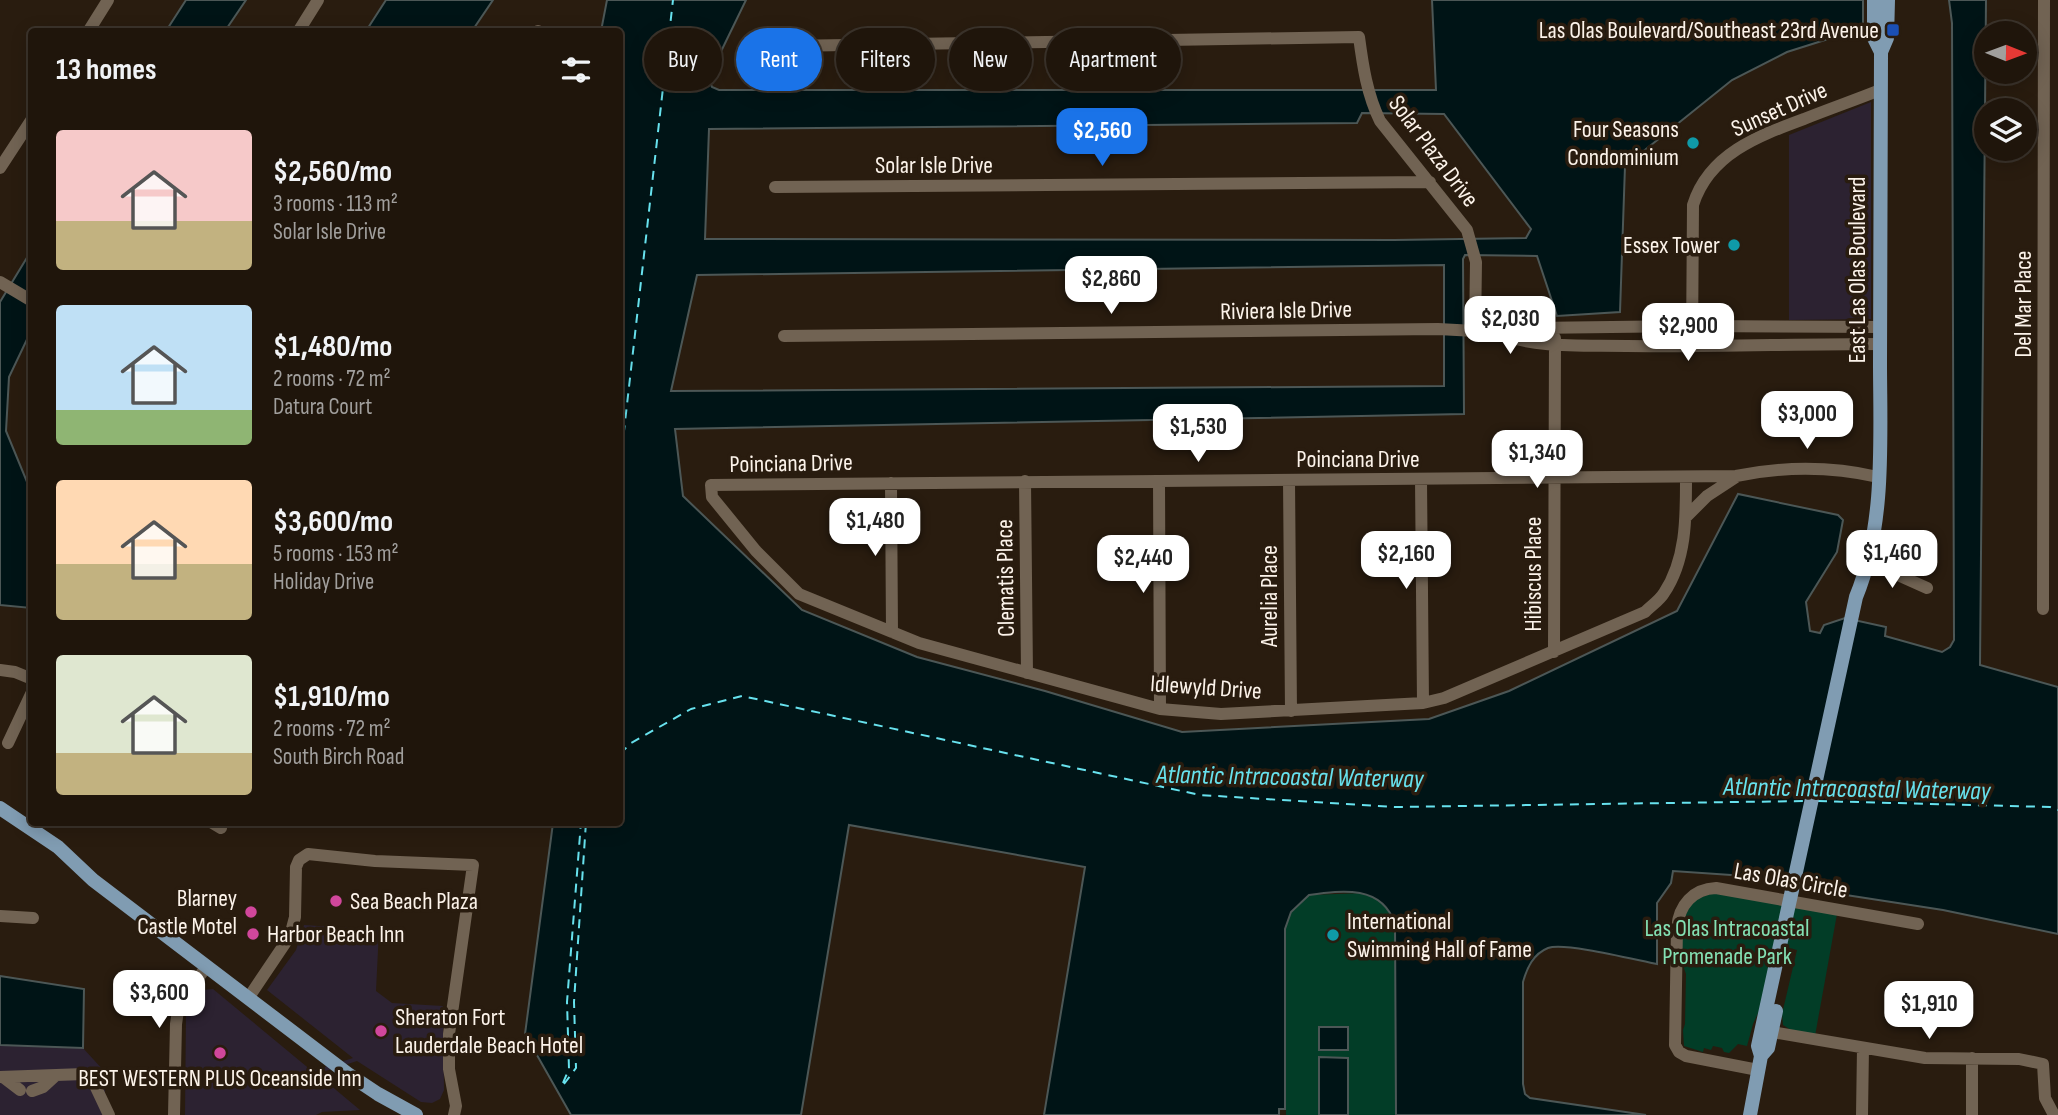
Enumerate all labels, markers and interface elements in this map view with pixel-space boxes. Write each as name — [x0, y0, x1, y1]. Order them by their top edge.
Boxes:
place label: Las Olas Boulevard/Southeast 23rd Avenue — [1539, 16, 1879, 45]
north arrow — [1974, 21, 2037, 84]
map controls — [1974, 21, 2037, 161]
marker: Las Olas Boulevard/Southeast 23rd Avenue — [1885, 22, 1901, 38]
chip: Buy — [644, 28, 722, 91]
chip: Rent — [736, 28, 822, 91]
chip: Filters — [836, 28, 935, 91]
chip: New — [949, 28, 1032, 91]
chip: Apartment — [1046, 28, 1181, 91]
icon: filters — [557, 51, 595, 89]
text: 13 homes — [56, 52, 157, 88]
street label: Sunset Drive — [1727, 76, 1832, 143]
street label: Solar Plaza Drive — [1382, 90, 1485, 213]
button: layers — [1974, 98, 2037, 161]
pin: $2,560 — [1045, 108, 1159, 168]
place label: Four Seasons Condominium — [1567, 115, 1679, 172]
text: $2,560 — [1072, 117, 1132, 145]
marker: Four Seasons Condominium — [1685, 135, 1701, 151]
street label: Solar Isle Drive — [875, 151, 993, 180]
text: $2,560/mo — [273, 154, 392, 190]
icon: home — [112, 158, 196, 242]
street label: East Las Olas Boulevard — [1843, 177, 1872, 363]
text: 3 rooms · 113 m² — [273, 190, 398, 218]
text: Solar Isle Drive — [273, 218, 386, 246]
place label: Essex Tower — [1623, 231, 1720, 260]
marker: Essex Tower — [1726, 237, 1742, 253]
street label: Del Mar Place — [2009, 251, 2038, 357]
pin: $2,860 — [1054, 256, 1168, 316]
text: $2,860 — [1081, 265, 1141, 293]
street label: Riviera Isle Drive — [1220, 295, 1352, 326]
pin: $2,030 — [1453, 296, 1567, 356]
pin: $2,900 — [1631, 304, 1745, 363]
text: $2,030 — [1480, 305, 1540, 333]
text: $2,900 — [1658, 312, 1718, 340]
text: $1,480/mo — [273, 329, 392, 365]
icon: home — [112, 333, 196, 417]
text: 2 rooms · 72 m² — [273, 365, 391, 393]
pin: $3,000 — [1750, 392, 1864, 451]
text: Datura Court — [273, 393, 372, 421]
text: $3,000 — [1777, 400, 1837, 428]
pin: $1,530 — [1141, 405, 1255, 464]
text: $1,530 — [1169, 413, 1227, 441]
pin: $1,340 — [1480, 430, 1594, 490]
text: $1,340 — [1508, 439, 1566, 467]
street label: Poinciana Drive — [1296, 445, 1420, 474]
street label: Poinciana Drive — [729, 448, 853, 479]
pin: $1,480 — [818, 498, 932, 558]
text: $3,600/mo — [273, 504, 393, 540]
text: $1,480 — [845, 507, 905, 535]
icon: home — [112, 508, 196, 592]
street label: Hibiscus Place — [1519, 517, 1548, 631]
street label: Clematis Place — [990, 519, 1021, 637]
pin: $1,460 — [1835, 530, 1949, 590]
pin: $2,160 — [1349, 532, 1463, 591]
pin: $2,440 — [1086, 536, 1200, 595]
text: $1,460 — [1862, 539, 1922, 567]
text: 5 rooms · 153 m² — [273, 540, 399, 568]
text: $2,160 — [1377, 540, 1435, 568]
text: $2,440 — [1113, 544, 1173, 572]
street label: Aurelia Place — [1255, 545, 1284, 648]
text: Holiday Drive — [273, 568, 374, 596]
street label: Idlewyld Drive — [1149, 669, 1263, 706]
text: $1,910/mo — [273, 679, 390, 715]
icon: home — [112, 683, 196, 767]
text: 2 rooms · 72 m² — [273, 715, 391, 743]
text: South Birch Road — [273, 743, 404, 771]
water label: Atlantic Intracoastal Waterway — [1155, 760, 1425, 795]
water label: Atlantic Intracoastal Waterway — [1722, 772, 1992, 807]
street label: Las Olas Circle — [1732, 856, 1850, 905]
place label: Blarney Castle Motel — [137, 884, 237, 941]
place label: Sea Beach Plaza — [350, 887, 478, 916]
marker: Sea Beach Plaza — [328, 893, 344, 909]
marker: Blarney Castle Motel — [243, 904, 259, 920]
place label: International Swimming Hall of Fame — [1347, 907, 1532, 964]
park label: Las Olas Intracoastal Promenade Park — [1644, 914, 1810, 971]
place label: Harbor Beach Inn — [267, 920, 405, 949]
marker: Harbor Beach Inn — [245, 926, 261, 942]
marker: International Swimming Hall of Fame — [1325, 927, 1341, 943]
pin: $3,600 — [102, 970, 216, 1030]
text: $3,600 — [129, 979, 189, 1007]
pin: $1,910 — [1872, 982, 1986, 1041]
text: $1,910 — [1900, 990, 1958, 1018]
place label: Sheraton Fort Lauderdale Beach Hotel — [395, 1003, 583, 1060]
marker: Sheraton Fort Lauderdale Beach Hotel — [373, 1023, 389, 1039]
marker: BEST WESTERN PLUS Oceanside Inn — [212, 1045, 228, 1061]
place label: BEST WESTERN PLUS Oceanside Inn — [78, 1064, 362, 1093]

